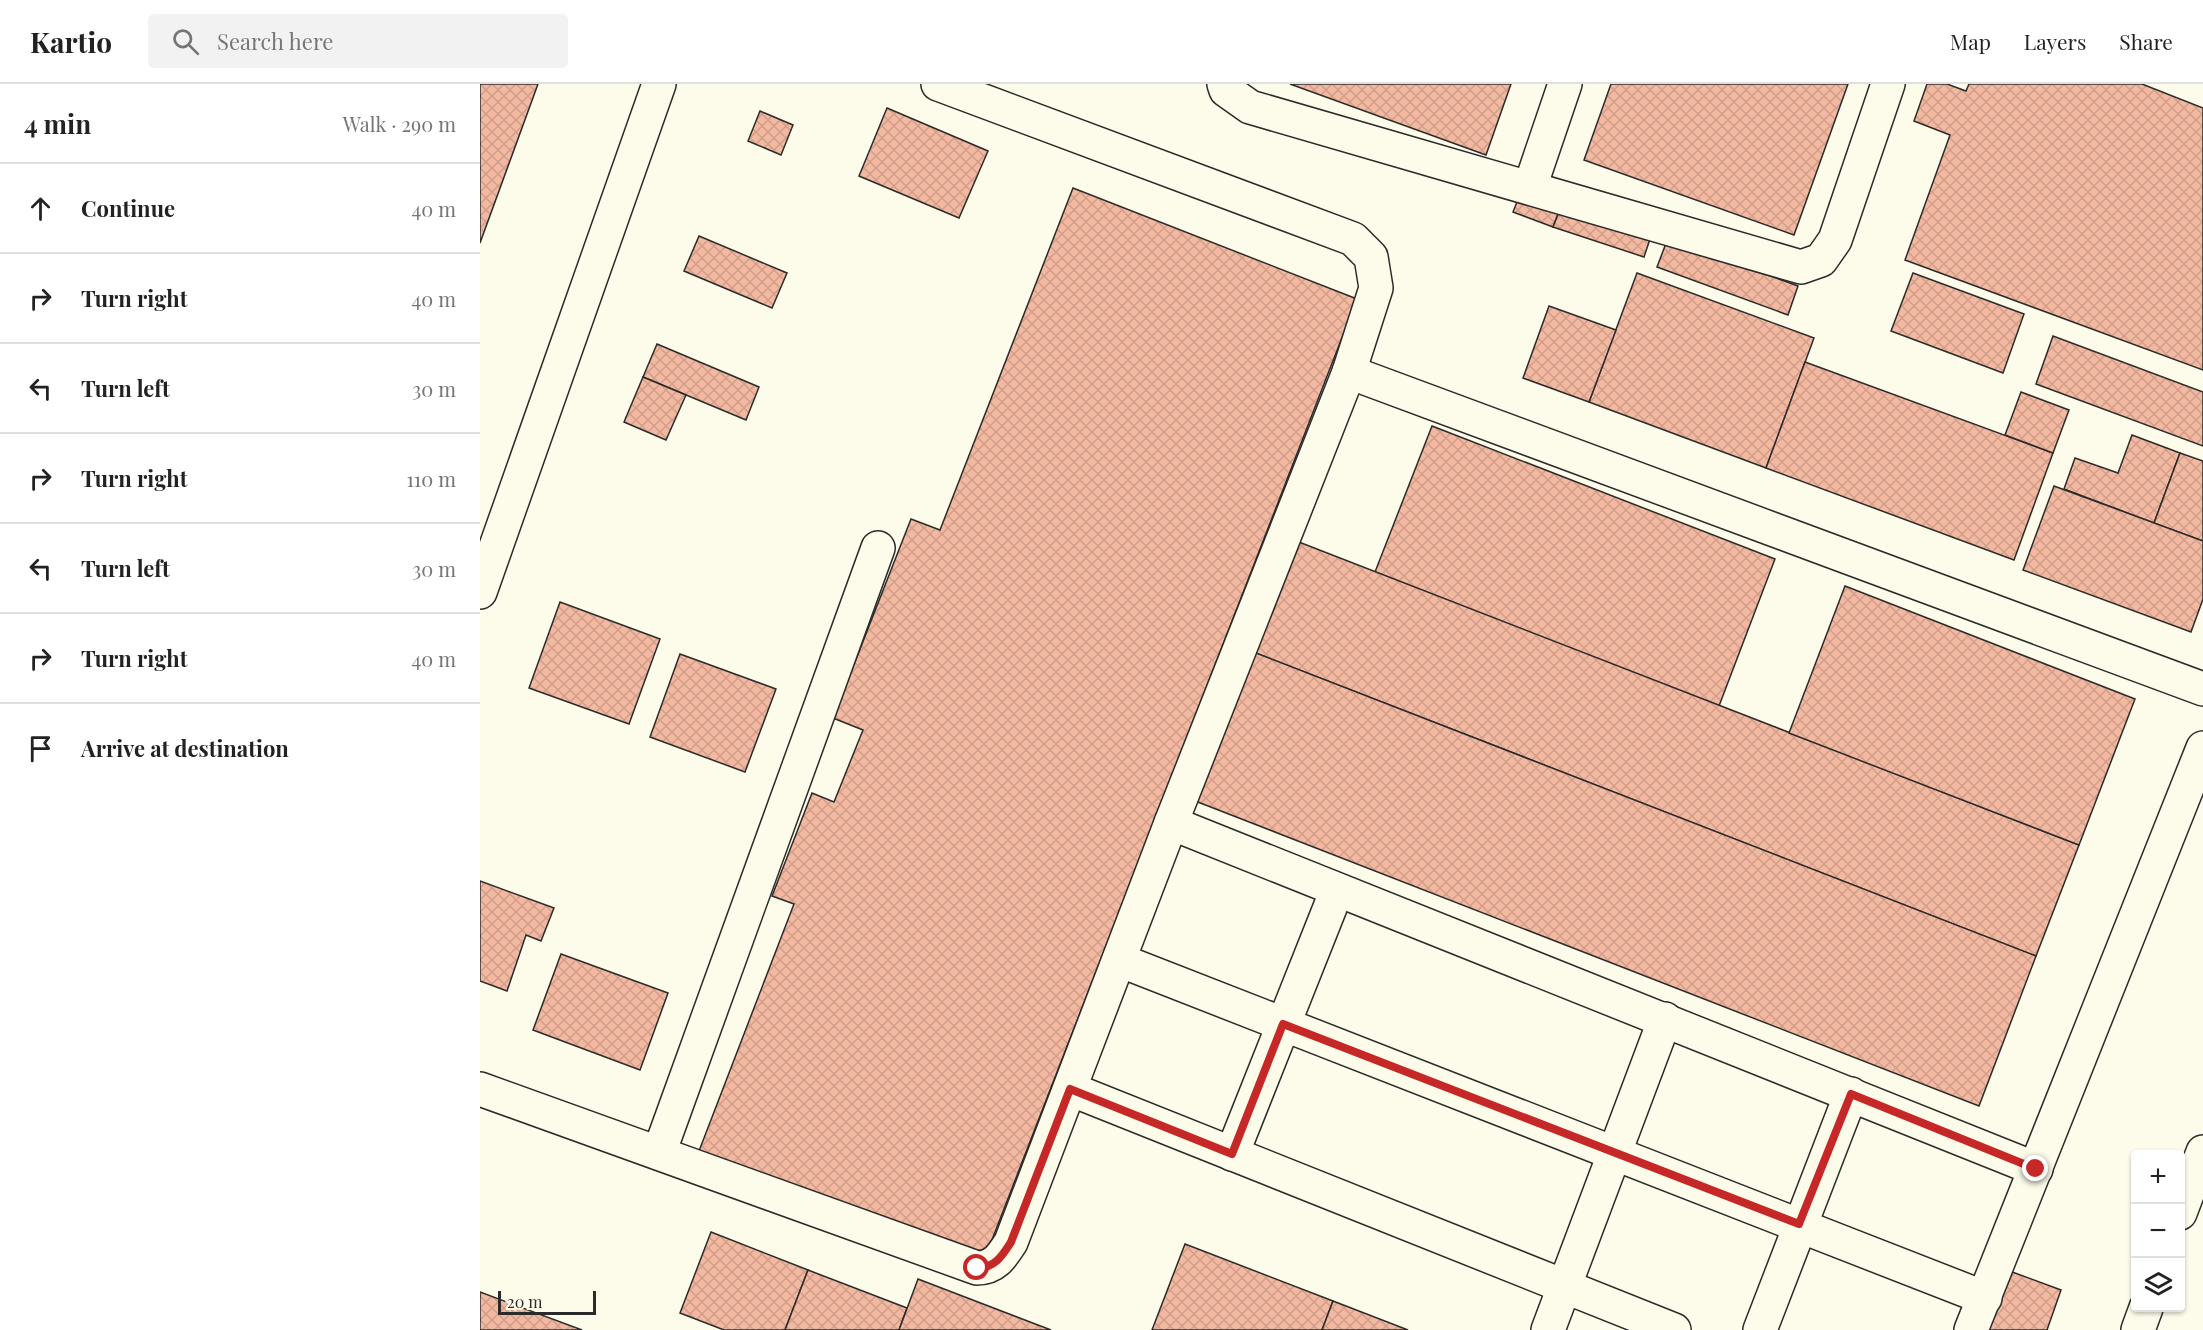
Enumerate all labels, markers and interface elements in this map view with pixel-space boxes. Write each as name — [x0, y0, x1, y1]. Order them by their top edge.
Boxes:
search box — [148, 14, 568, 68]
text: Kartio — [30, 23, 112, 60]
icon: search — [169, 25, 202, 58]
text: Search here — [217, 26, 333, 56]
text: Map — [1950, 27, 1991, 55]
text: Layers — [2024, 27, 2086, 55]
text: Share — [2119, 27, 2173, 55]
text: 4 min — [24, 106, 91, 141]
text: Walk · 290 m — [343, 110, 456, 137]
icon: ahead — [24, 192, 57, 225]
text: Continue — [81, 193, 175, 223]
text: 40 m — [411, 195, 456, 222]
icon: right — [24, 282, 57, 315]
text: Turn right — [81, 283, 187, 313]
text: 40 m — [411, 285, 456, 312]
icon: left — [24, 372, 57, 405]
text: Turn left — [81, 373, 170, 403]
text: 30 m — [412, 375, 456, 402]
icon: right — [24, 462, 57, 495]
text: Turn right — [81, 463, 187, 493]
text: 110 m — [406, 465, 456, 492]
icon: left — [24, 552, 57, 585]
text: Turn left — [81, 553, 170, 583]
text: 30 m — [412, 555, 456, 582]
icon: right — [24, 642, 57, 675]
text: Turn right — [81, 643, 187, 673]
text: 40 m — [411, 645, 456, 672]
icon: arrive — [24, 732, 57, 765]
text: Arrive at destination — [81, 733, 289, 763]
map controls — [2131, 1150, 2185, 1312]
button: + — [2131, 1150, 2185, 1204]
route end — [2022, 1155, 2048, 1181]
button: − — [2131, 1204, 2185, 1258]
route start — [963, 1254, 989, 1280]
button: layers — [2131, 1258, 2185, 1312]
scale bar — [498, 1288, 596, 1316]
text: 20 m — [507, 1291, 542, 1312]

